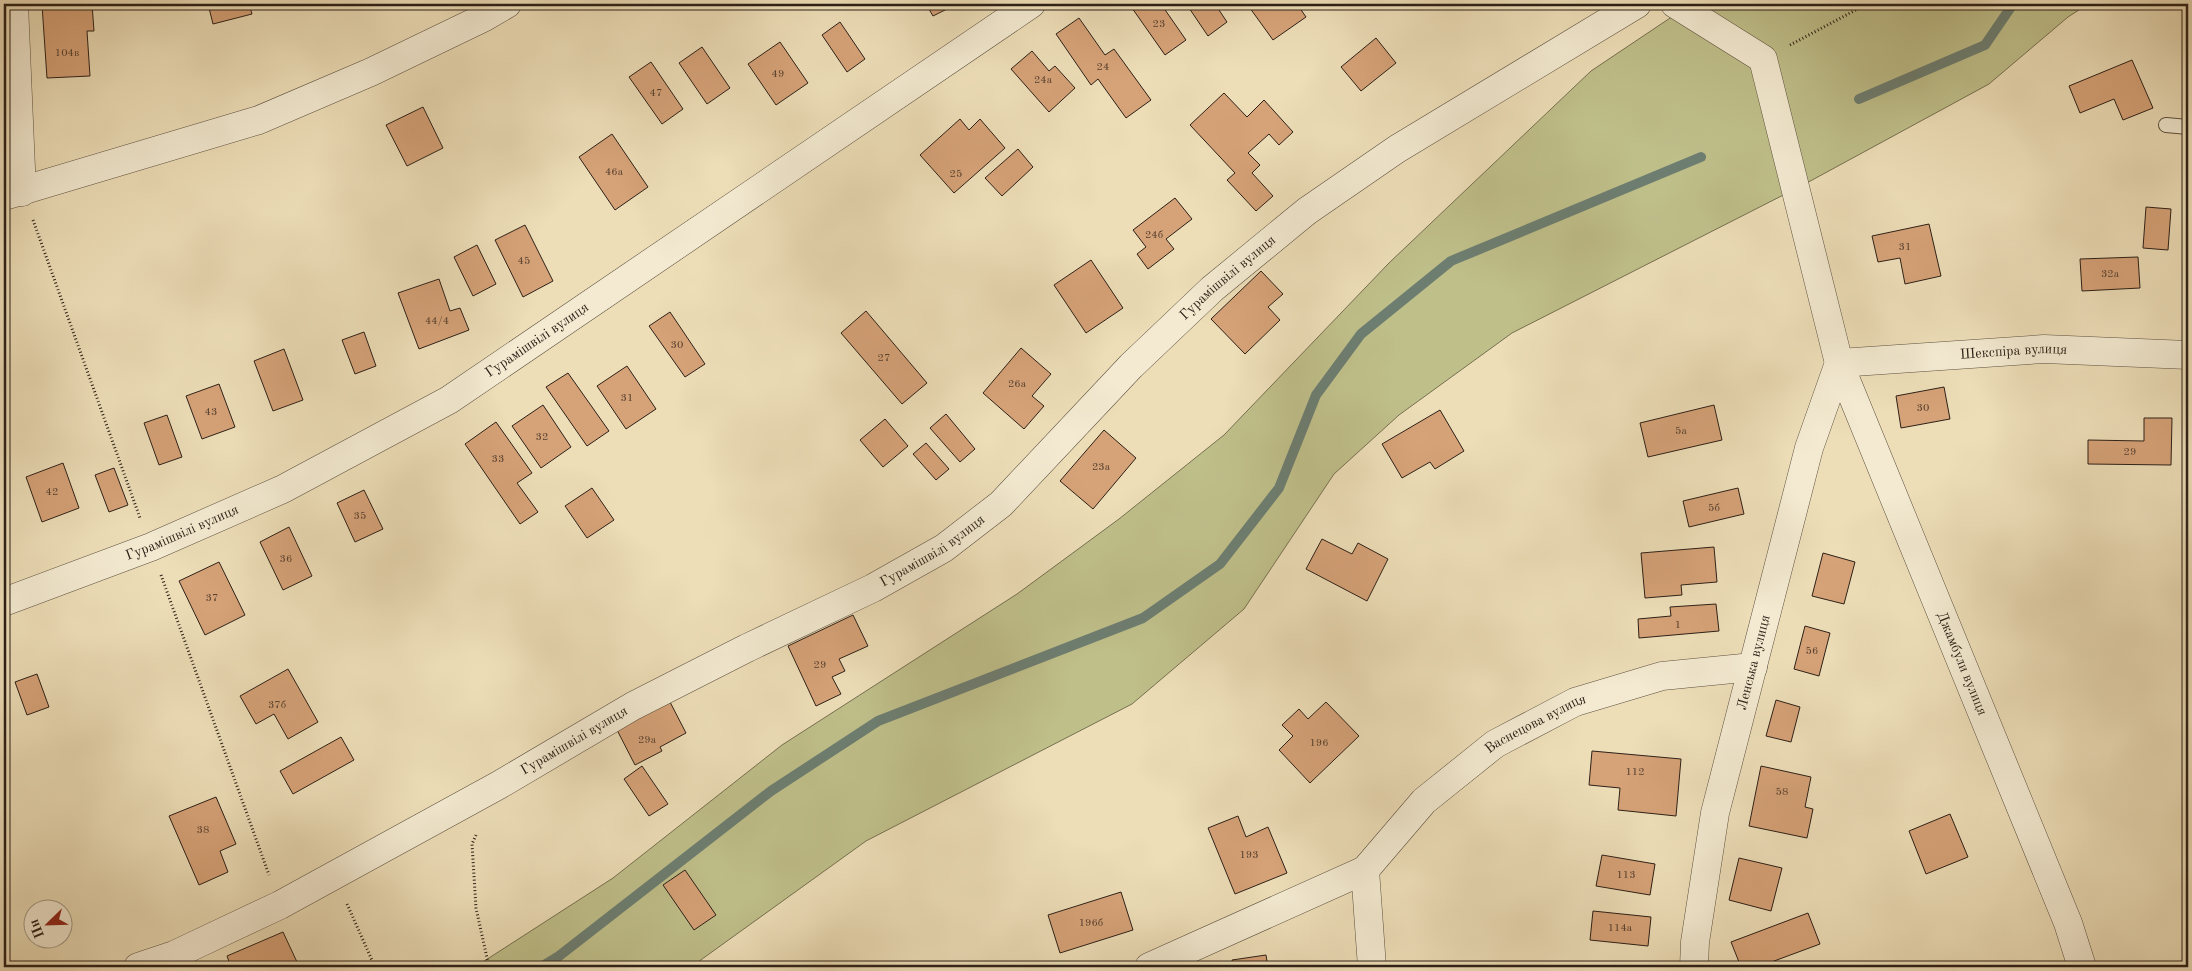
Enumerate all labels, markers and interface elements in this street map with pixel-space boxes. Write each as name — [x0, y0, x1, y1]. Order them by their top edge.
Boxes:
house number: 23 — [1153, 19, 1165, 30]
house number: 104в — [55, 48, 79, 59]
house number: 24 — [1097, 62, 1109, 73]
house number: 49 — [772, 69, 784, 80]
house number: 24а — [1034, 75, 1053, 86]
house number: 47 — [650, 88, 662, 99]
house number: 46а — [605, 167, 624, 178]
house number: 25 — [950, 169, 962, 180]
house number: 24б — [1145, 230, 1163, 241]
street label: Гурамішвілі вулиця — [1177, 233, 1278, 323]
house number: 31 — [1899, 242, 1911, 253]
house number: 45 — [518, 256, 530, 267]
house number: 32а — [2101, 269, 2120, 280]
street label: Гурамішвілі вулиця — [483, 300, 591, 380]
house number: 44/4 — [425, 316, 449, 327]
house number: 30 — [671, 340, 683, 351]
street label: Шекспіра вулиця — [1959, 342, 2068, 362]
house number: 27 — [878, 353, 890, 364]
house number: 26а — [1008, 379, 1027, 390]
house number: 31 — [621, 393, 633, 404]
house number: 30 — [1917, 403, 1929, 414]
house number: 43 — [205, 407, 217, 418]
house number: 5а — [1675, 426, 1687, 437]
house number: 32 — [536, 432, 548, 443]
house number: 29 — [2124, 447, 2136, 458]
house number: 33 — [492, 454, 504, 465]
house number: 23а — [1092, 462, 1111, 473]
house number: 42 — [46, 487, 58, 498]
street label: Гурамішвілі вулиця — [124, 502, 241, 563]
house number: 5б — [1708, 503, 1720, 514]
house number: 35 — [354, 511, 366, 522]
street label: Гурамішвілі вулиця — [878, 512, 987, 589]
house number: 36 — [280, 554, 292, 565]
house number: 37 — [206, 593, 218, 604]
street label: Джамбули вулиця — [1935, 610, 1989, 717]
street label: Ленська вулиця — [1735, 613, 1773, 712]
house number: 1 — [1675, 620, 1681, 631]
house number: 56 — [1806, 646, 1818, 657]
house number: 29 — [814, 660, 826, 671]
street label: Васнецова вулиця — [1482, 692, 1588, 756]
house number: 37б — [268, 700, 286, 711]
street label: Гурамішвілі вулиця — [518, 704, 630, 778]
house number: 29а — [638, 735, 657, 746]
house number: 196 — [1309, 738, 1329, 749]
house number: 112 — [1625, 767, 1645, 778]
house number: 58 — [1776, 787, 1788, 798]
house number: 38 — [197, 825, 209, 836]
house number: 193 — [1239, 850, 1259, 861]
house number: 113 — [1616, 870, 1636, 881]
north arrow — [22, 898, 72, 948]
text: Пн — [27, 917, 47, 940]
house number: 196б — [1079, 918, 1103, 929]
house number: 114а — [1608, 923, 1633, 934]

